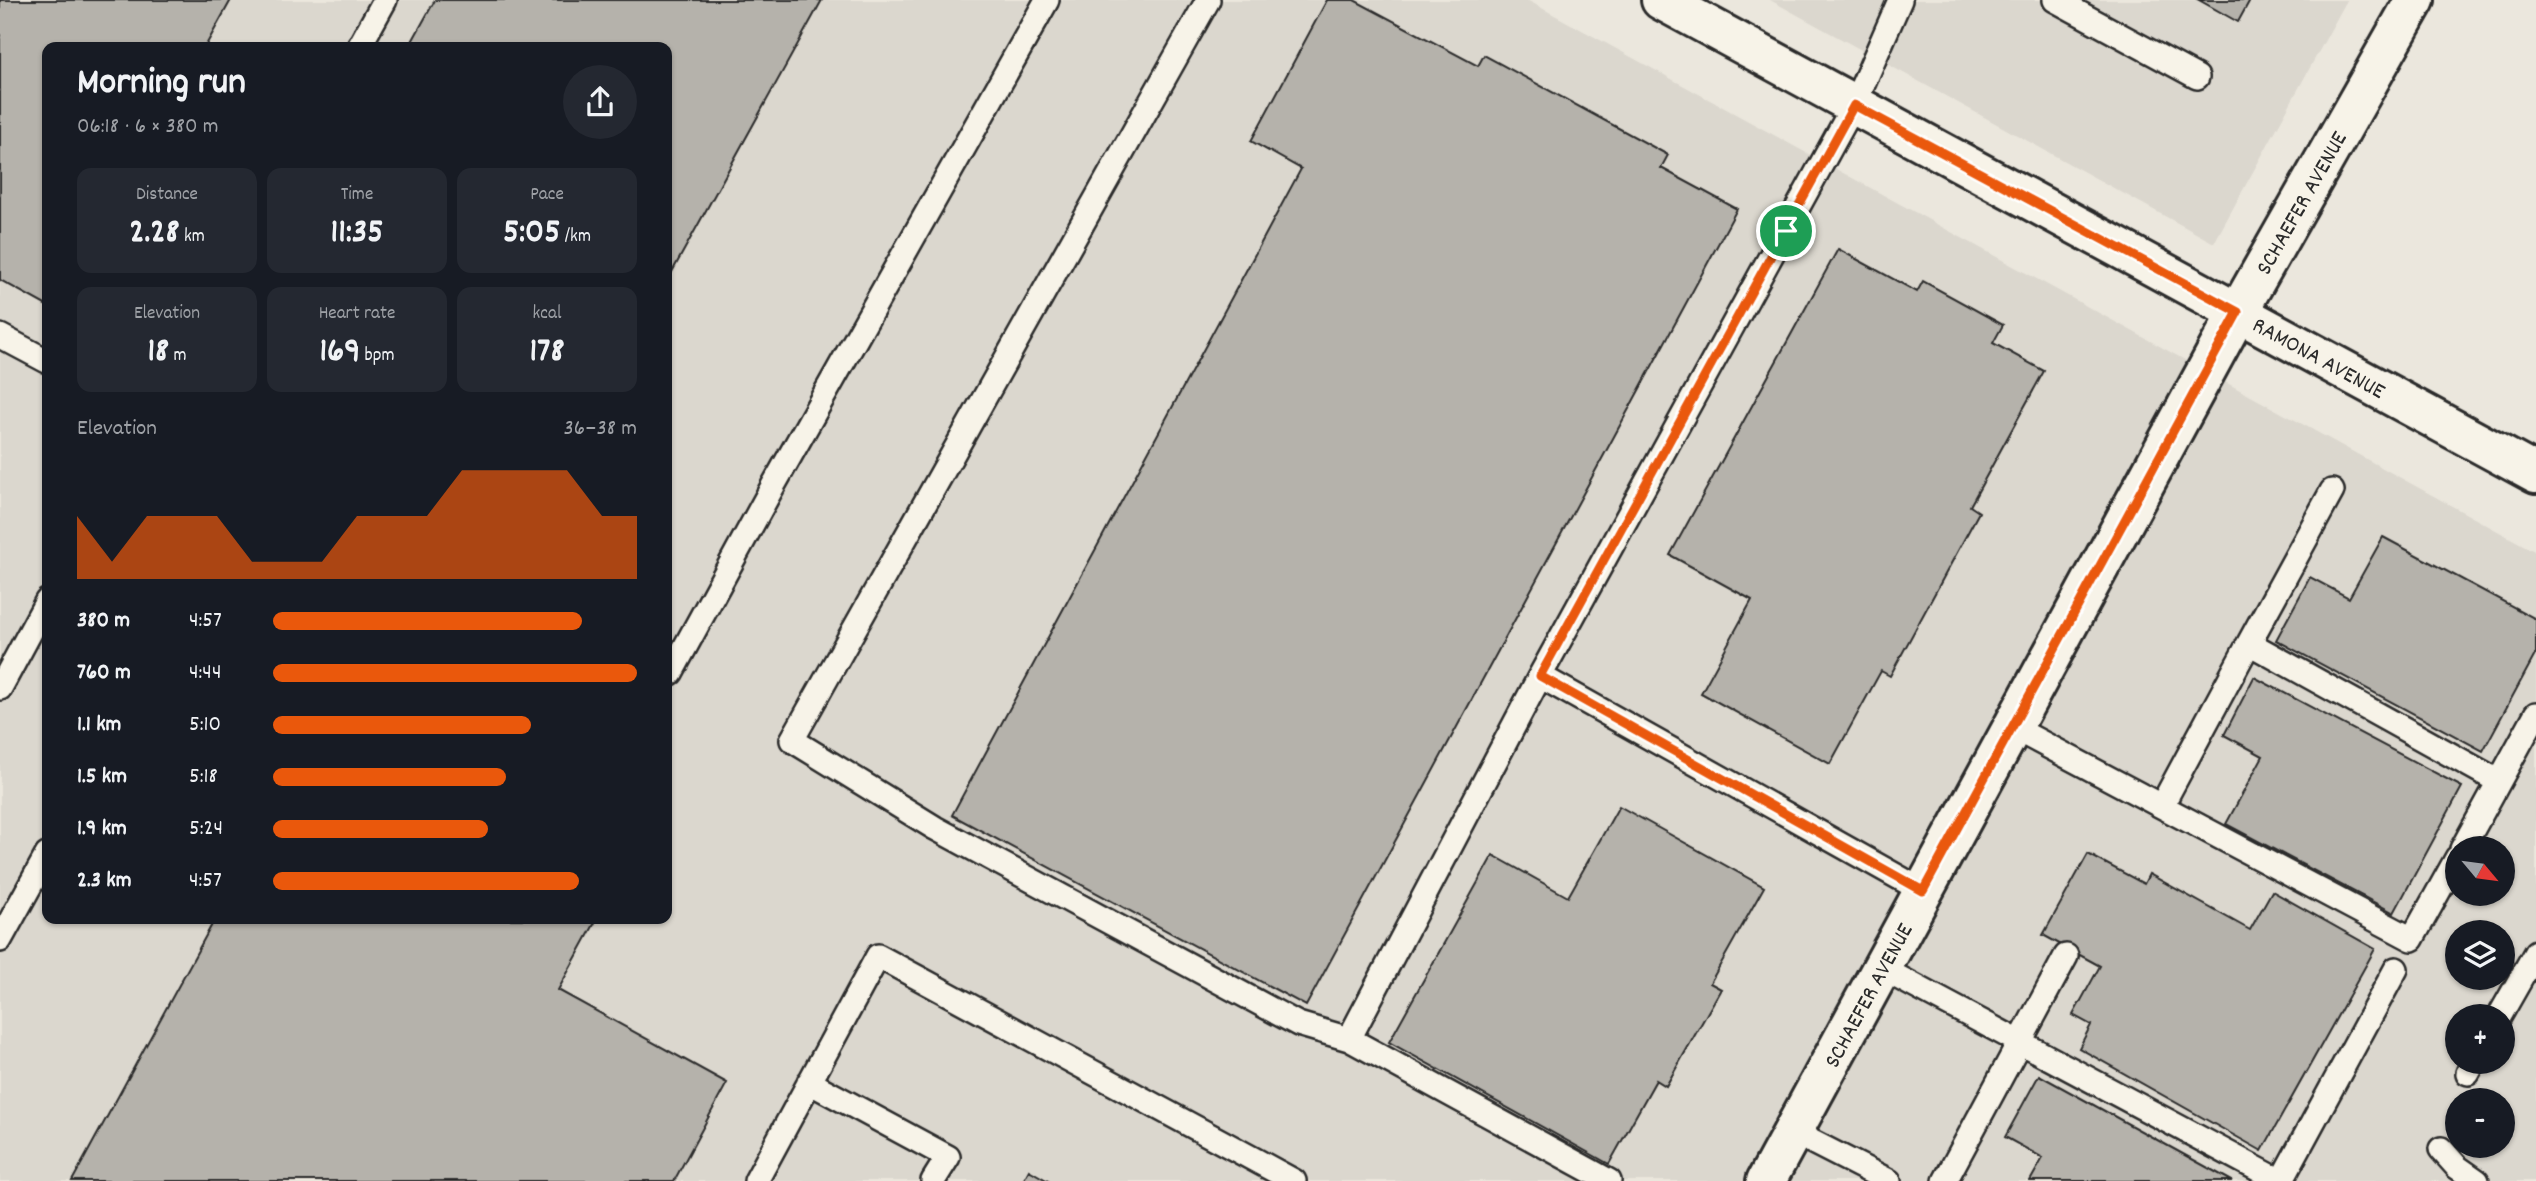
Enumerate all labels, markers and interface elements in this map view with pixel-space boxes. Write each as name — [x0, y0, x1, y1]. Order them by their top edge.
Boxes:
text: Morning run — [77, 57, 246, 112]
button: share — [563, 65, 637, 139]
text: 06:18 · 6 × 380 m — [77, 111, 219, 144]
street label: SCHAEFER AVENUE — [2249, 126, 2357, 282]
text: Distance — [136, 182, 198, 209]
text: Time — [341, 182, 373, 209]
text: Pace — [530, 182, 564, 209]
pin — [1756, 201, 1816, 261]
text: 2.28 — [129, 209, 180, 259]
text: 11:35 — [331, 209, 383, 259]
text: 5:05 — [503, 209, 560, 259]
icon: arrive — [1767, 212, 1805, 250]
text: km — [180, 224, 205, 251]
text: /km — [560, 224, 591, 251]
text: Elevation — [134, 301, 200, 328]
text: Heart rate — [319, 301, 395, 328]
text: kcal — [533, 301, 561, 328]
street label: RAMONA AVENUE — [2246, 310, 2391, 410]
text: 18 — [147, 328, 169, 378]
text: 169 — [319, 328, 360, 378]
text: 178 — [529, 328, 565, 378]
text: m — [169, 343, 187, 370]
text: bpm — [360, 343, 395, 370]
text: Elevation — [77, 413, 157, 446]
text: 36–38 m — [564, 413, 637, 446]
text: 380 m — [77, 605, 130, 638]
text: 4:57 — [189, 605, 222, 638]
text: 760 m — [77, 657, 131, 690]
text: 4:44 — [189, 657, 221, 690]
text: 1.1 km — [77, 709, 121, 742]
text: 5:10 — [189, 709, 221, 742]
text: 1.5 km — [77, 761, 127, 794]
text: 5:18 — [189, 761, 218, 794]
text: 1.9 km — [77, 813, 127, 846]
text: 5:24 — [189, 813, 223, 846]
north arrow — [2445, 836, 2515, 906]
map controls — [2445, 836, 2515, 1158]
text: 2.3 km — [77, 865, 132, 898]
text: 4:57 — [189, 865, 222, 898]
street label: SCHAEFER AVENUE — [1817, 917, 1923, 1075]
button: layers — [2445, 920, 2515, 990]
button: + — [2445, 1004, 2515, 1074]
button: − — [2445, 1088, 2515, 1158]

